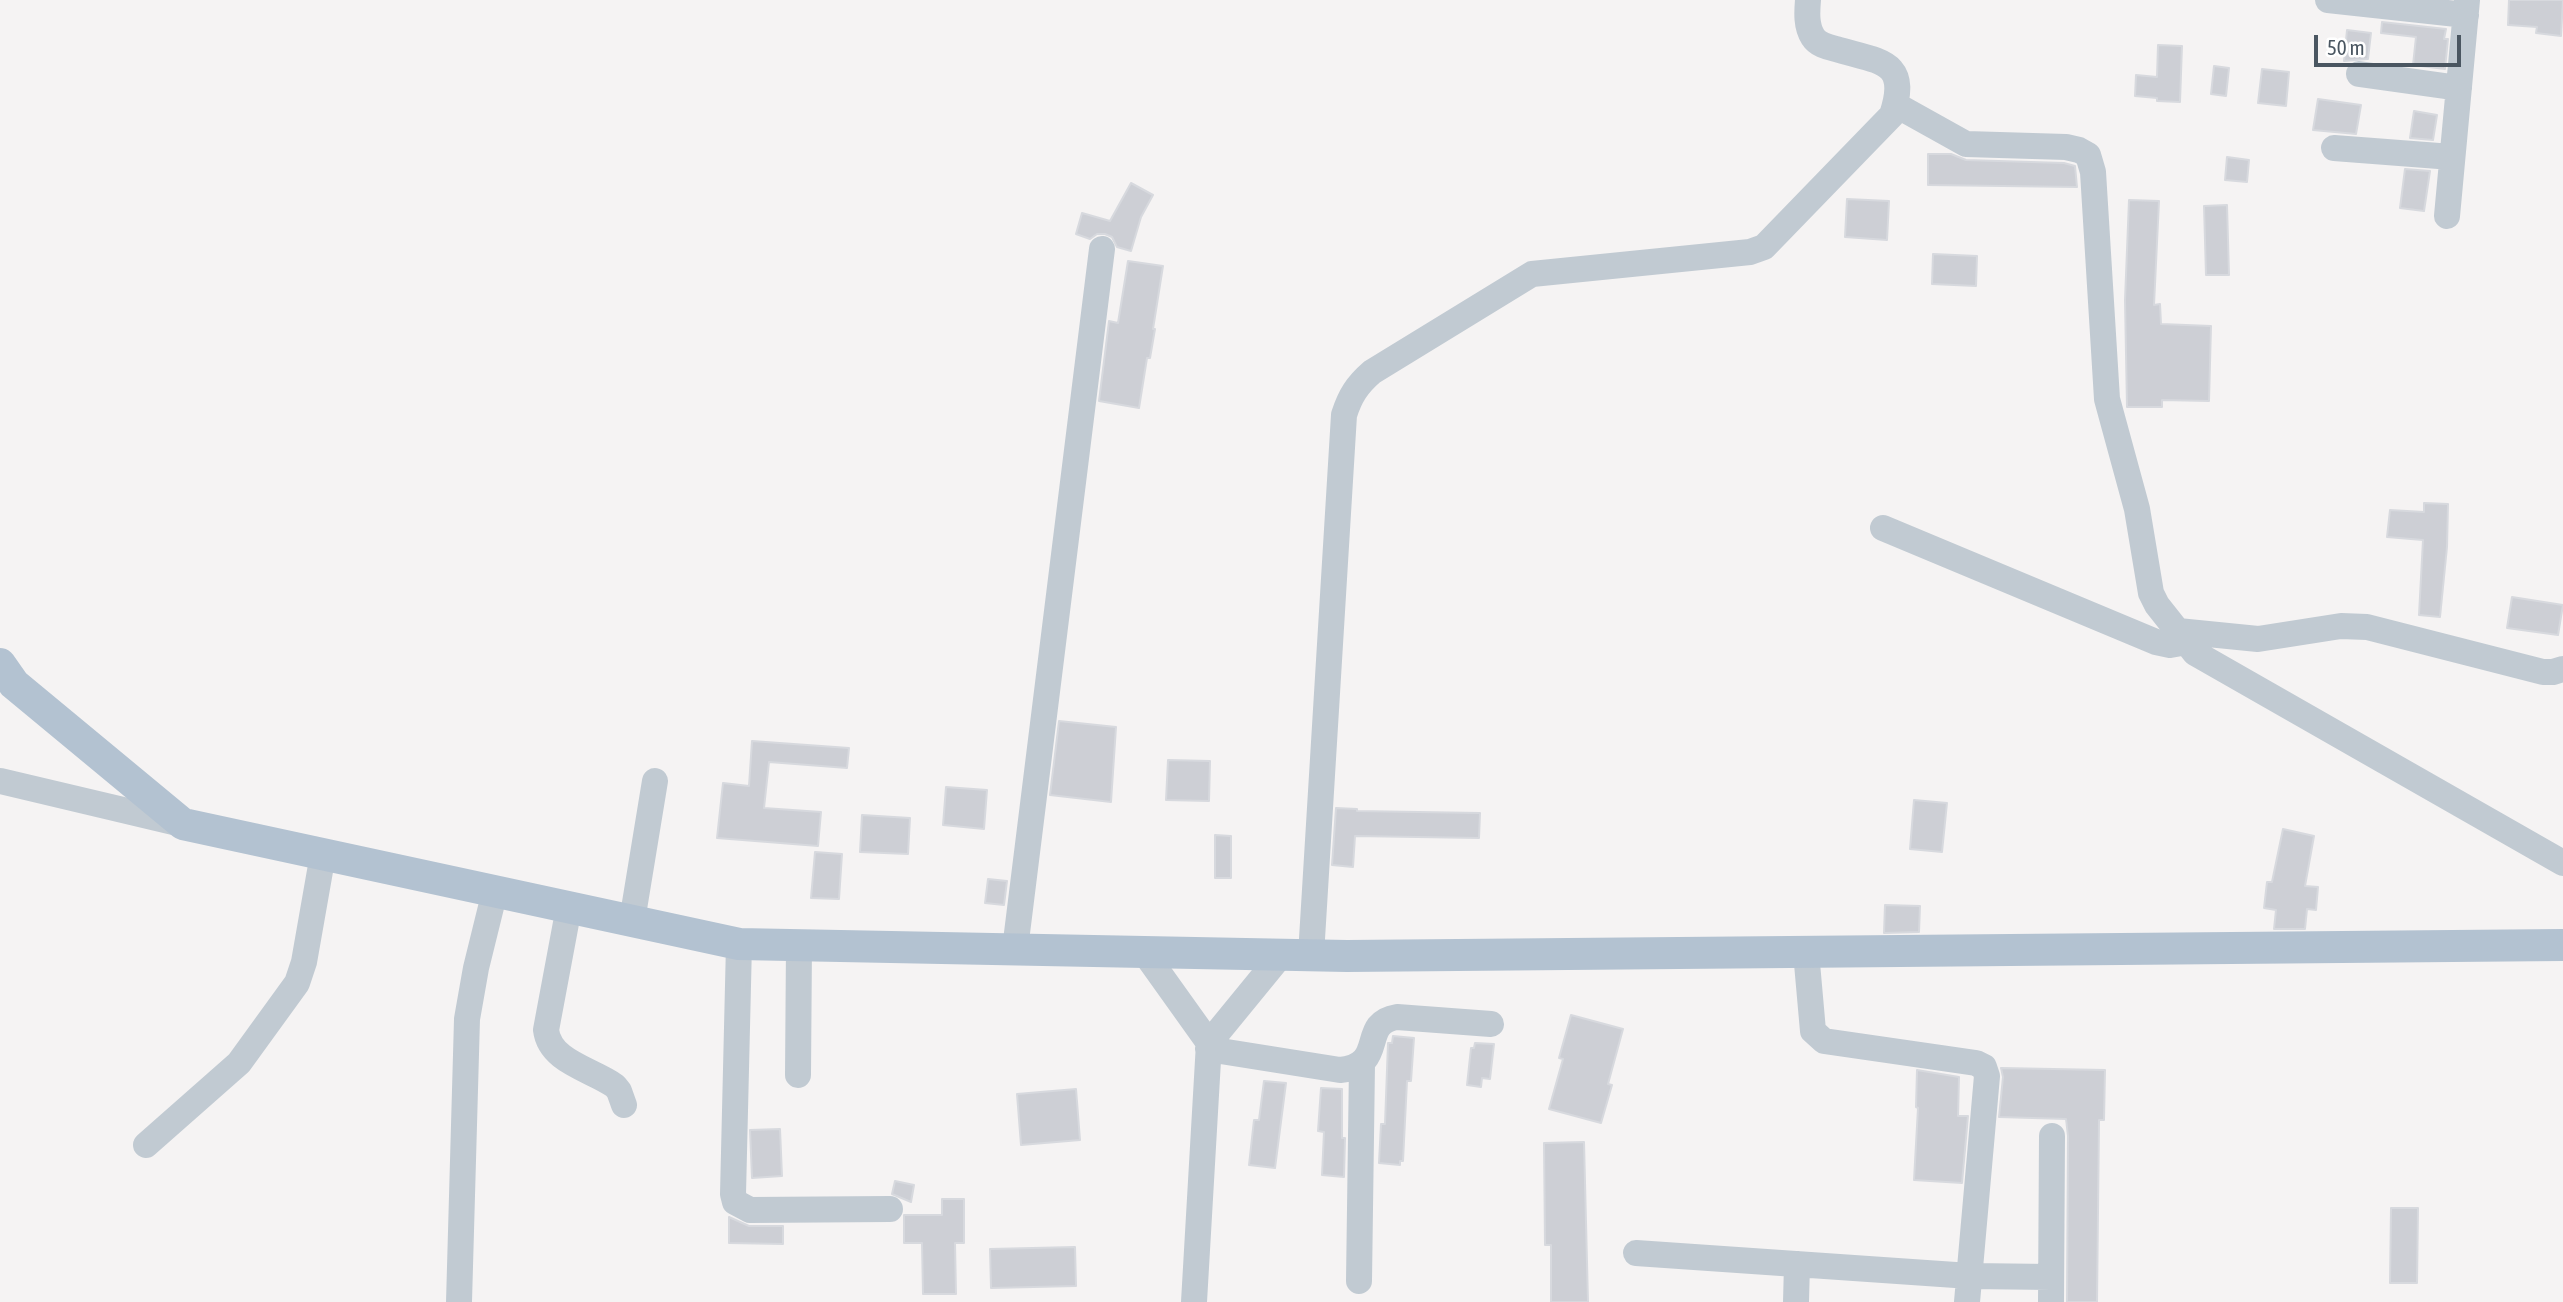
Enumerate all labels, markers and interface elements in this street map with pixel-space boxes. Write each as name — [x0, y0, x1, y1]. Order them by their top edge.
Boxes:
scale bar — [2318, 21, 2465, 65]
text: 50 m — [2327, 35, 2365, 59]

